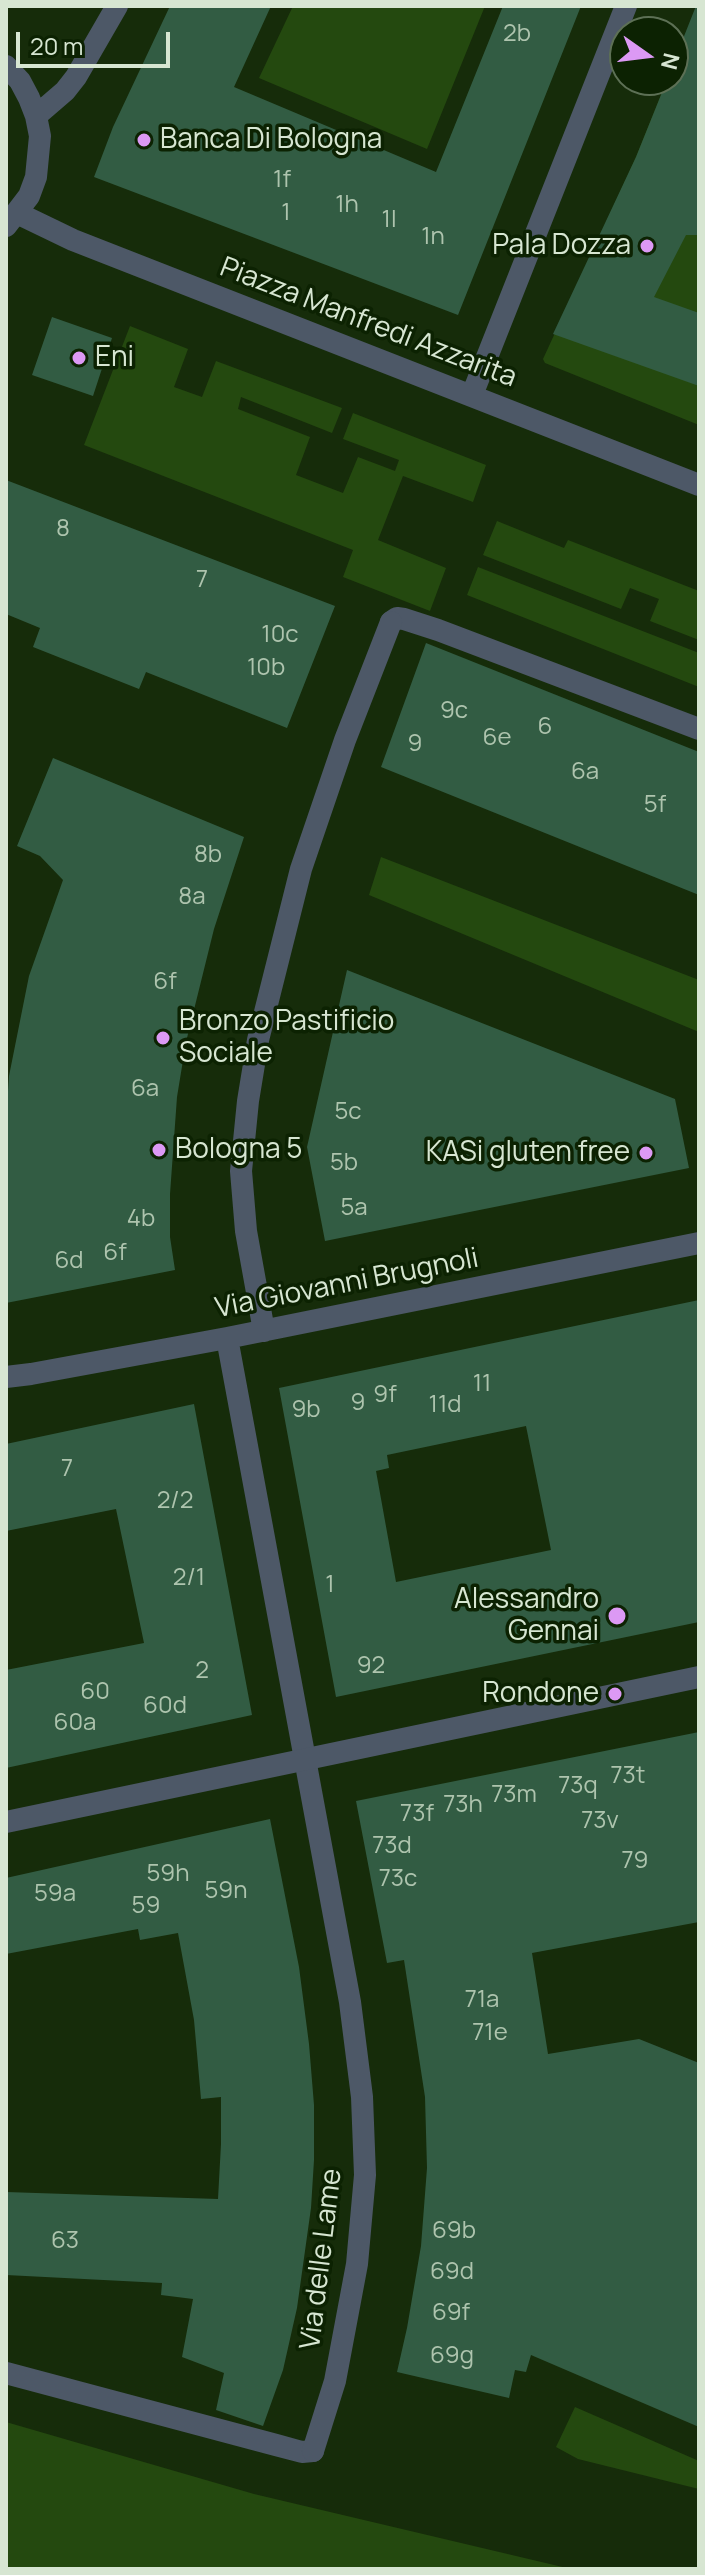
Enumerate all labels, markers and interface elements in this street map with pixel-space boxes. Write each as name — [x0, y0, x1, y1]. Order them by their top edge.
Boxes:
scale bar — [20, 16, 174, 66]
north arrow — [609, 16, 689, 96]
house number: 2b — [503, 20, 531, 48]
text: 20 m — [30, 29, 83, 62]
text: N — [654, 50, 687, 73]
place label: Banca Di Bologna — [160, 123, 382, 157]
marker: Banca Di Bologna — [135, 131, 153, 149]
house number: 1f — [273, 166, 291, 194]
house number: 1h — [335, 191, 359, 219]
house number: 1 — [281, 199, 291, 227]
house number: 1l — [382, 206, 396, 234]
house number: 1n — [421, 223, 445, 251]
place label: Pala Dozza — [492, 229, 631, 263]
marker: Pala Dozza — [638, 237, 656, 255]
street label: Piazza Manfredi Azzarita — [215, 251, 521, 395]
place label: Eni — [95, 341, 134, 375]
marker: Eni — [70, 349, 88, 367]
house number: 8 — [56, 515, 70, 543]
house number: 7 — [196, 566, 208, 594]
house number: 10c — [261, 621, 299, 649]
house number: 10b — [247, 654, 285, 682]
house number: 9c — [440, 697, 468, 725]
house number: 6 — [538, 713, 552, 741]
house number: 6e — [483, 724, 511, 752]
house number: 9 — [408, 730, 422, 758]
house number: 6a — [571, 758, 599, 786]
house number: 5f — [644, 791, 666, 819]
house number: 8b — [194, 841, 222, 869]
house number: 8a — [178, 883, 206, 911]
house number: 6f — [153, 968, 177, 996]
place label: Bronzo Pastificio Sociale — [179, 1005, 394, 1071]
marker: Bronzo Pastificio Sociale — [154, 1029, 172, 1047]
house number: 6a — [131, 1075, 159, 1103]
house number: 5c — [334, 1098, 362, 1126]
place label: Bologna 5 — [175, 1133, 302, 1167]
place label: KASi gluten free — [426, 1136, 630, 1170]
marker: Bologna 5 — [150, 1141, 168, 1159]
marker: KASi gluten free — [637, 1144, 655, 1162]
house number: 5b — [330, 1149, 358, 1177]
house number: 5a — [340, 1194, 368, 1222]
house number: 4b — [127, 1205, 155, 1233]
house number: 6f — [103, 1239, 127, 1267]
street label: Via Giovanni Brugnoli — [213, 1242, 481, 1326]
house number: 6d — [54, 1247, 84, 1275]
house number: 11 — [473, 1370, 491, 1398]
house number: 9f — [373, 1381, 397, 1409]
house number: 9 — [351, 1389, 365, 1417]
house number: 11d — [429, 1391, 461, 1419]
house number: 9b — [291, 1396, 321, 1424]
house number: 7 — [61, 1455, 73, 1483]
house number: 2/2 — [157, 1487, 193, 1515]
house number: 2/1 — [173, 1564, 205, 1592]
house number: 1 — [325, 1571, 335, 1599]
place label: Alessandro Gennai — [454, 1583, 599, 1649]
marker: Alessandro Gennai — [606, 1605, 628, 1627]
house number: 92 — [357, 1652, 385, 1680]
house number: 2 — [195, 1657, 209, 1685]
place label: Rondone — [482, 1677, 599, 1711]
house number: 60 — [80, 1678, 110, 1706]
marker: Rondone — [606, 1685, 624, 1703]
house number: 60d — [143, 1692, 187, 1720]
house number: 60a — [54, 1709, 96, 1737]
house number: 73t — [611, 1762, 645, 1790]
house number: 73q — [558, 1772, 598, 1800]
house number: 73m — [491, 1781, 537, 1809]
house number: 73h — [443, 1791, 483, 1819]
house number: 73f — [400, 1800, 434, 1828]
house number: 73v — [581, 1807, 619, 1835]
house number: 73d — [372, 1832, 412, 1860]
house number: 79 — [622, 1847, 648, 1875]
house number: 59h — [146, 1860, 190, 1888]
house number: 73c — [379, 1865, 417, 1893]
house number: 59n — [204, 1877, 248, 1905]
house number: 59a — [34, 1880, 76, 1908]
house number: 59 — [132, 1892, 160, 1920]
house number: 71a — [465, 1986, 499, 2014]
house number: 71e — [472, 2019, 508, 2047]
street label: Via delle Lame — [294, 2167, 350, 2351]
house number: 69b — [432, 2217, 476, 2245]
house number: 63 — [51, 2227, 79, 2255]
house number: 69d — [430, 2258, 474, 2286]
house number: 69f — [432, 2299, 470, 2327]
house number: 69g — [430, 2342, 474, 2370]

